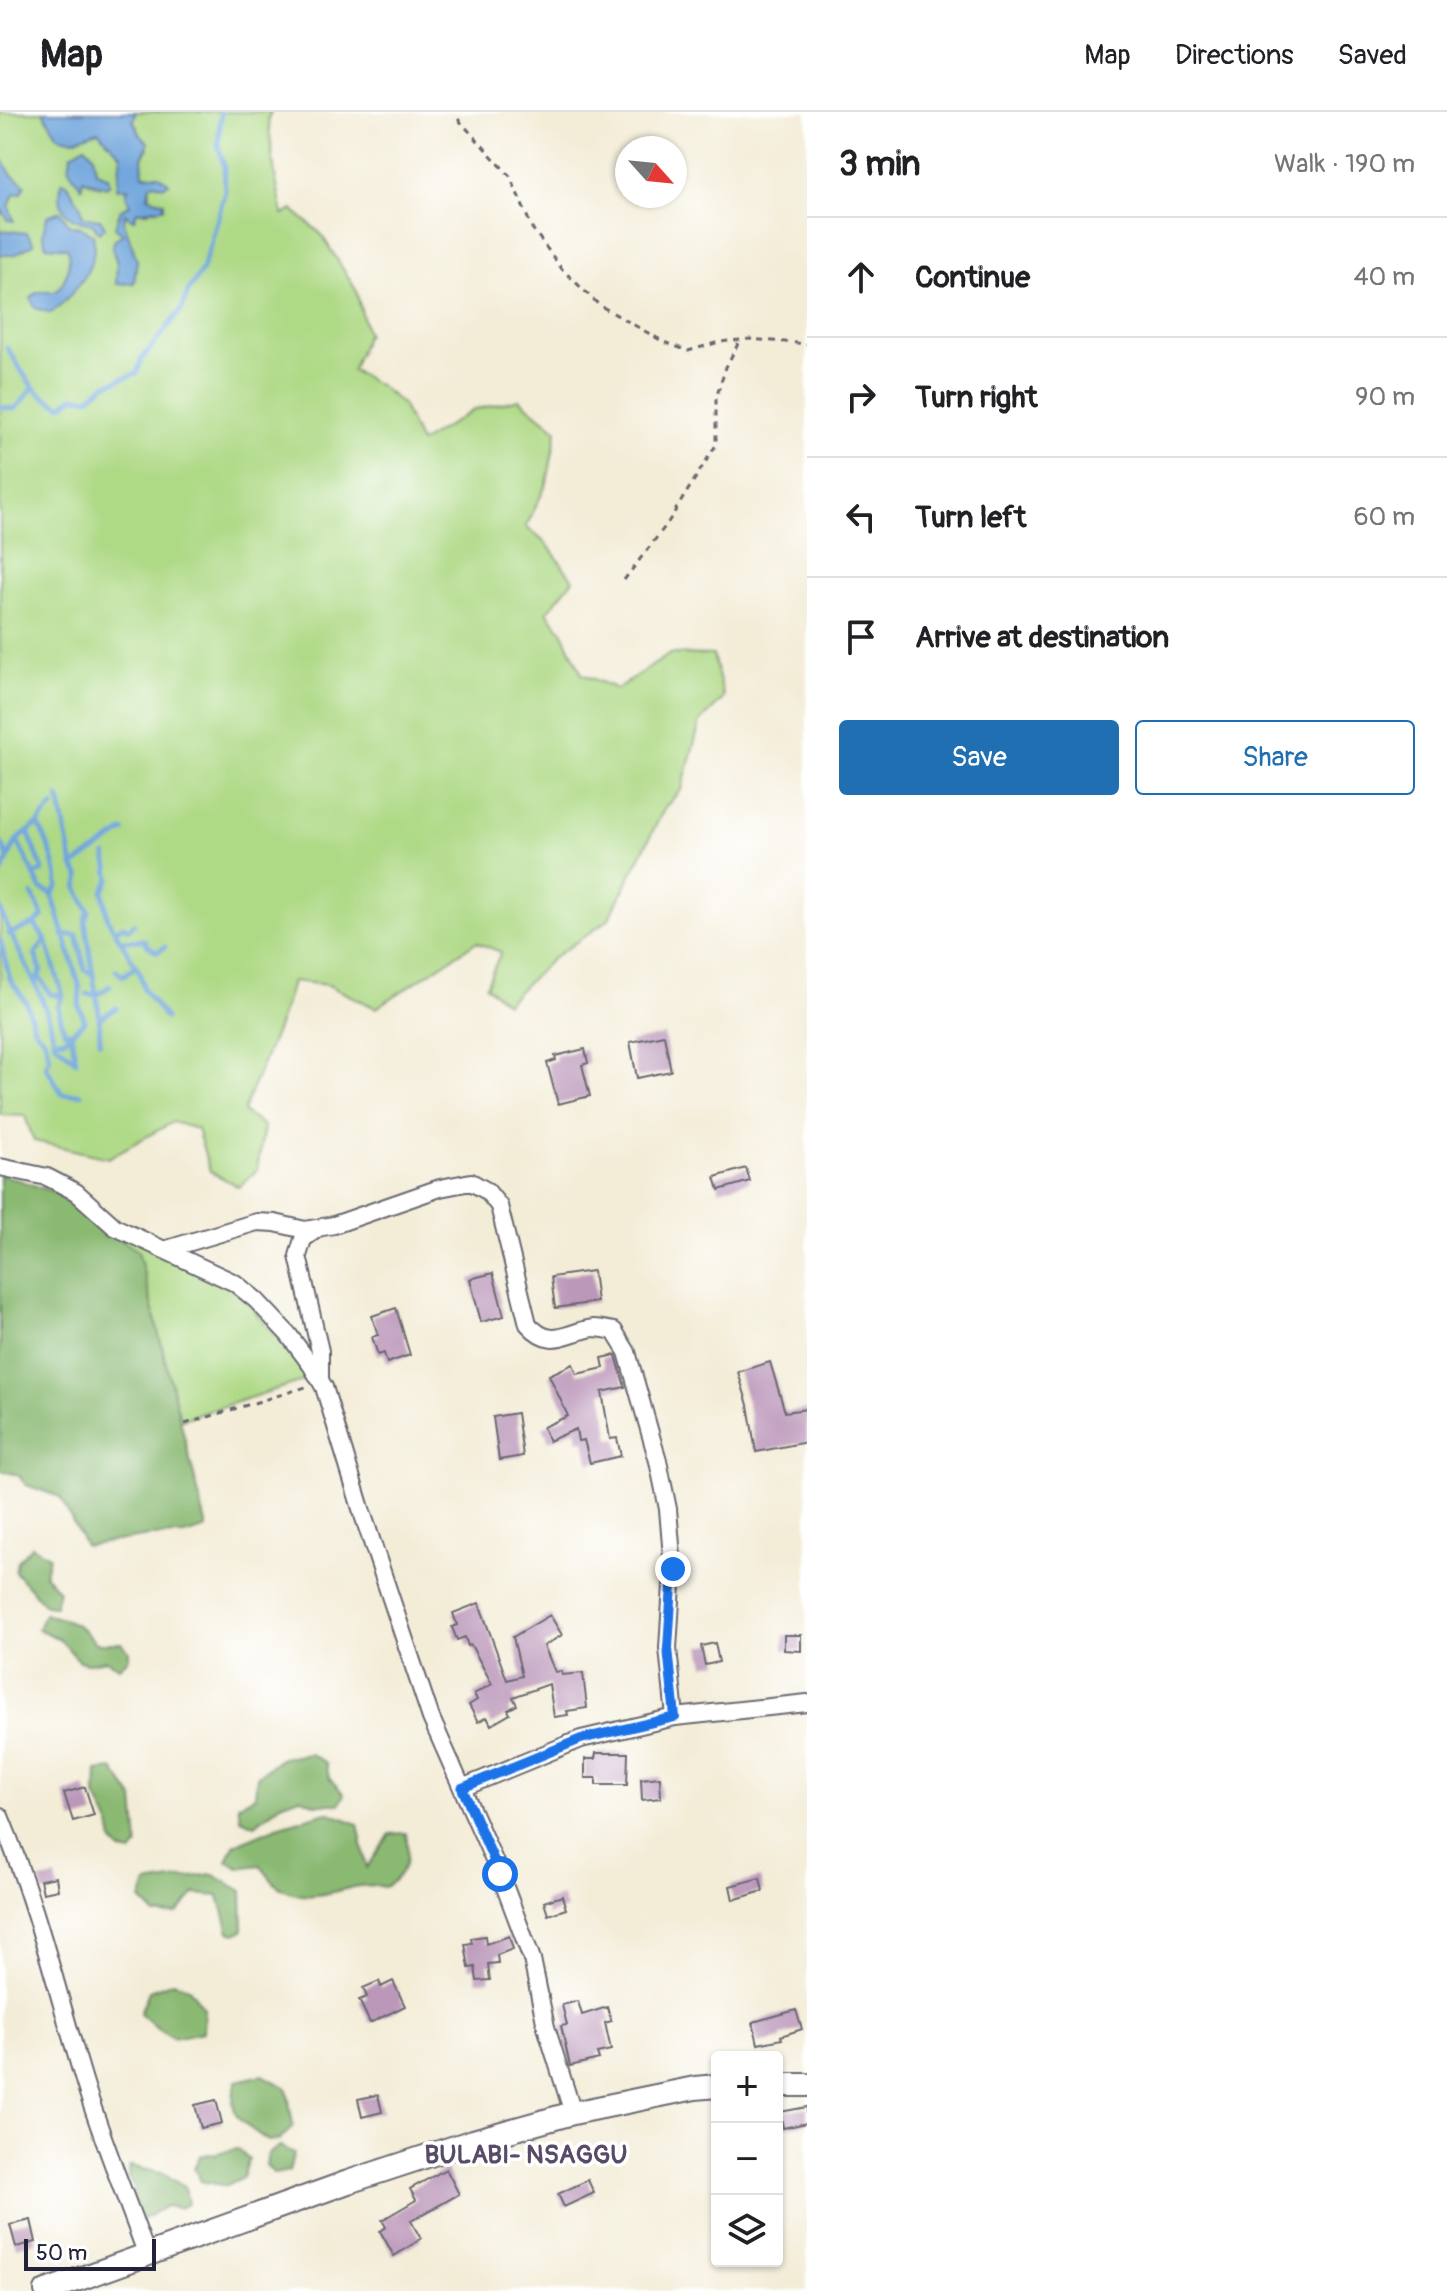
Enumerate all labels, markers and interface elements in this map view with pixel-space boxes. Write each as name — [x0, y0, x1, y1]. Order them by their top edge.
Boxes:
text: Map — [40, 31, 103, 79]
text: Map — [1084, 38, 1131, 73]
text: Directions — [1175, 38, 1294, 73]
text: Saved — [1338, 38, 1407, 73]
north arrow — [615, 136, 687, 208]
text: 3 min — [839, 143, 921, 186]
text: Walk · 190 m — [1274, 148, 1415, 180]
icon: ahead — [839, 255, 883, 299]
text: Continue — [915, 259, 1030, 296]
text: 40 m — [1353, 261, 1415, 293]
icon: right — [839, 375, 883, 419]
text: Turn right — [915, 379, 1038, 416]
text: 90 m — [1355, 381, 1415, 413]
icon: left — [839, 495, 883, 539]
text: Turn left — [915, 499, 1026, 536]
text: 60 m — [1353, 501, 1415, 533]
icon: arrive — [839, 615, 883, 659]
text: Arrive at destination — [915, 619, 1169, 656]
button: Save — [839, 720, 1119, 795]
button: Share — [1135, 720, 1415, 795]
route end — [655, 1551, 691, 1587]
route start — [482, 1856, 518, 1892]
map controls — [711, 2051, 783, 2267]
button: + — [711, 2051, 783, 2123]
button: − — [711, 2123, 783, 2195]
district label: BULABI- NSAGGU — [425, 2139, 627, 2171]
button: layers — [711, 2195, 783, 2267]
scale bar — [24, 2235, 156, 2271]
text: 50 m — [36, 2239, 87, 2267]

